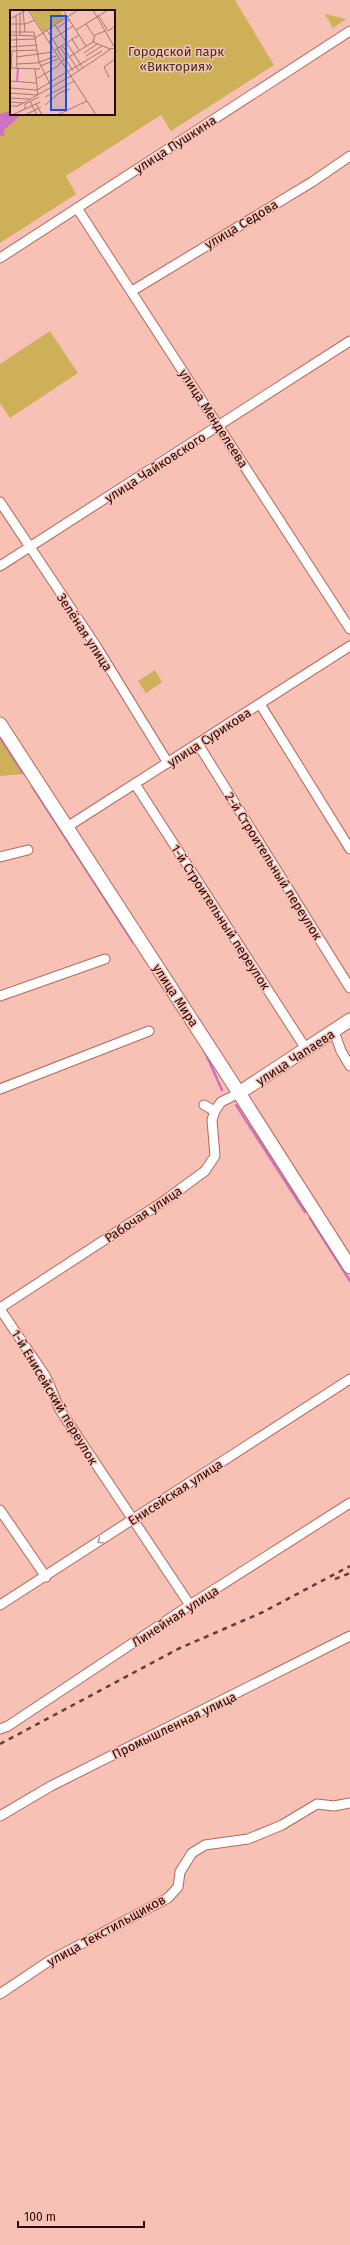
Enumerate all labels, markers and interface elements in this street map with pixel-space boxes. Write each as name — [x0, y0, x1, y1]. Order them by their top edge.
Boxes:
inset map — [10, 10, 115, 115]
park label: Городской парк «Виктория» — [128, 44, 224, 74]
street label: улица Пушкина — [132, 112, 219, 176]
street label: улица Седова — [202, 197, 281, 252]
street label: улица Менделеева — [176, 366, 251, 470]
street label: улица Чайковского — [102, 429, 209, 506]
street label: Зелёная улица — [54, 590, 115, 674]
street label: улица Сурикова — [165, 705, 254, 770]
street label: 2-й Строительный переулок — [222, 790, 325, 943]
street label: 1-й Строительный переулок — [168, 842, 273, 993]
street label: улица Мира — [150, 961, 202, 1030]
street label: улица Чапаева — [253, 1026, 337, 1088]
street label: Рабочая улица — [102, 1183, 185, 1246]
street label: 1-й Енисейский переулок — [8, 1327, 101, 1468]
street label: Енисейская улица — [125, 1456, 225, 1529]
one-way arrow — [97, 1537, 104, 1544]
street label: Линейная улица — [129, 1583, 222, 1650]
street label: Промышленная улица — [110, 1689, 239, 1762]
street label: улица Текстильщиков — [44, 1892, 168, 1969]
scale bar — [18, 2203, 144, 2229]
text: 100 m — [24, 2210, 56, 2224]

